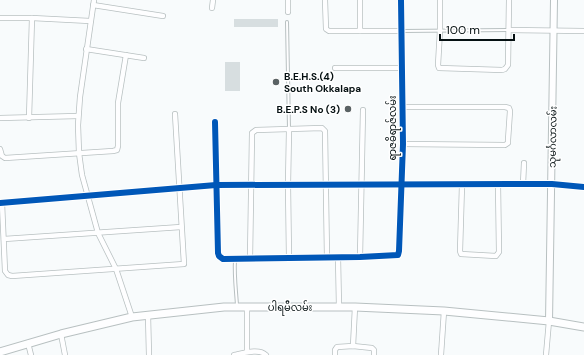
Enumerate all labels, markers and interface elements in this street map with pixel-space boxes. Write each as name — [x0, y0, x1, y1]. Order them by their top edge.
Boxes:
scale bar — [440, 16, 514, 42]
text: 100 m — [446, 22, 480, 38]
place label: B.E.H.S.(4) South Okkalapa — [284, 70, 361, 95]
marker: B.E.H.S.(4) South Okkalapa — [271, 77, 281, 87]
street label: ရာဇဓိရာဇ်လမ်း — [385, 96, 401, 160]
place label: B.E.P.S No (3) — [277, 103, 340, 116]
marker: B.E.P.S No (3) — [343, 104, 353, 114]
street label: သုမင်္ဂလာလမ်း — [544, 106, 562, 168]
street label: ပါရမီလမ်း — [268, 300, 312, 316]

